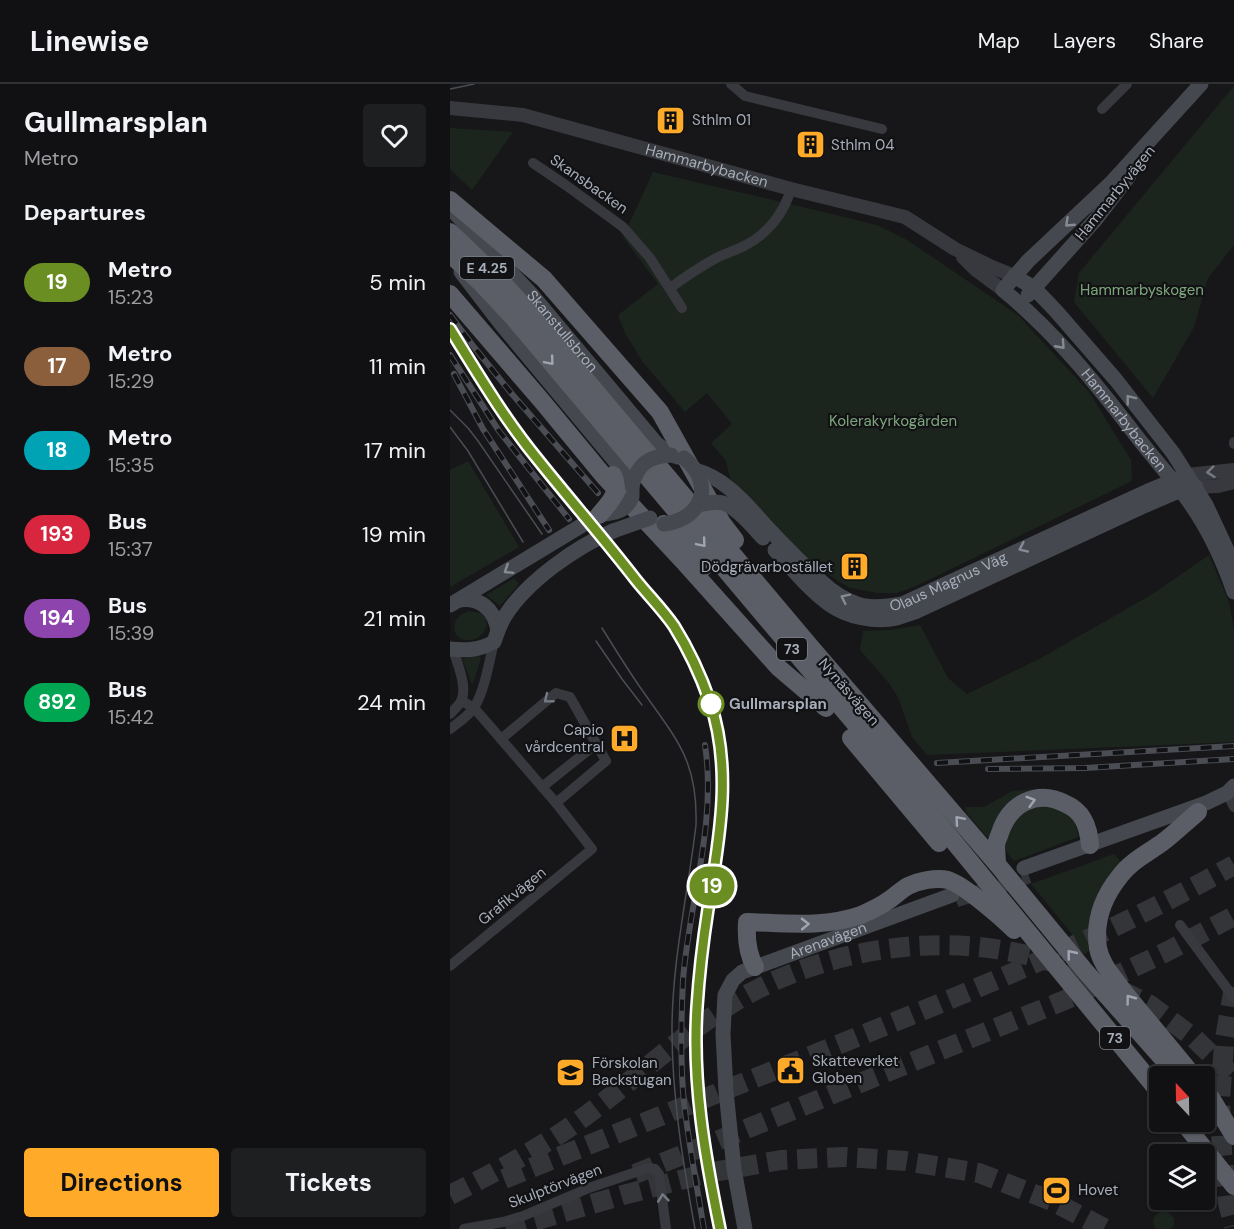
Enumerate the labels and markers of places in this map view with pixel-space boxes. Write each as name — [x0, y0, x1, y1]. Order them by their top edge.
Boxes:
building icon: Sthlm 01 — [655, 104, 687, 136]
place label: Sthlm 01 — [692, 110, 751, 130]
building icon: Sthlm 04 — [794, 129, 826, 161]
place label: Sthlm 04 — [831, 135, 894, 155]
building icon: Dödgrävarbostället — [838, 551, 870, 583]
place label: Dödgrävarbostället — [701, 557, 833, 577]
marker: Gullmarsplan — [698, 691, 724, 717]
place label: Gullmarsplan — [729, 694, 827, 714]
place label: Capio vårdcentral — [525, 720, 604, 757]
hospital icon: Capio vårdcentral — [609, 723, 641, 755]
place label: Skatteverket Globen — [812, 1051, 899, 1088]
place label: Förskolan Backstugan — [592, 1053, 672, 1090]
public building icon: Skatteverket Globen — [775, 1054, 807, 1086]
school or university icon: Förskolan Backstugan — [555, 1056, 587, 1088]
sports icon: Hovet — [1041, 1174, 1073, 1206]
place label: Hovet — [1078, 1180, 1119, 1200]

